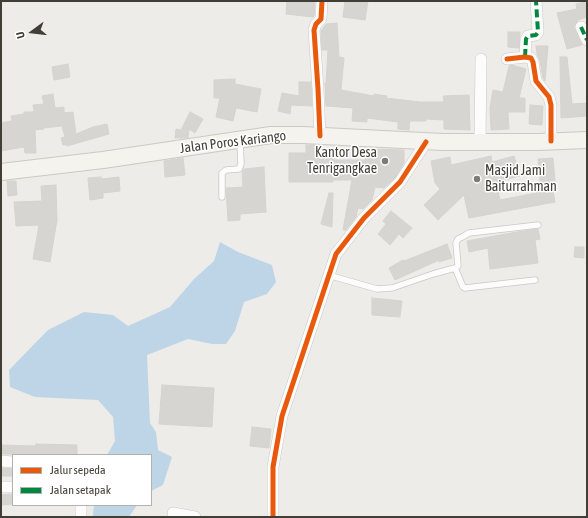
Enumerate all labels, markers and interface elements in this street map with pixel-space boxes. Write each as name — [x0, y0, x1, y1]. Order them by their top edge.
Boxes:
north arrow — [12, 12, 52, 52]
text: U — [14, 30, 27, 40]
street label: Jalan Poros Kariango — [179, 127, 287, 157]
place label: Kantor Desa Tenrigangkae — [307, 145, 377, 178]
marker: Kantor Desa Tenrigangkae — [380, 156, 390, 166]
place label: Masjid Jami Baiturrahman — [485, 163, 557, 196]
marker: Masjid Jami Baiturrahman — [472, 174, 482, 184]
legend — [12, 454, 152, 506]
text: Jalur sepeda — [50, 463, 106, 477]
text: Jalan setapak — [50, 483, 111, 497]

